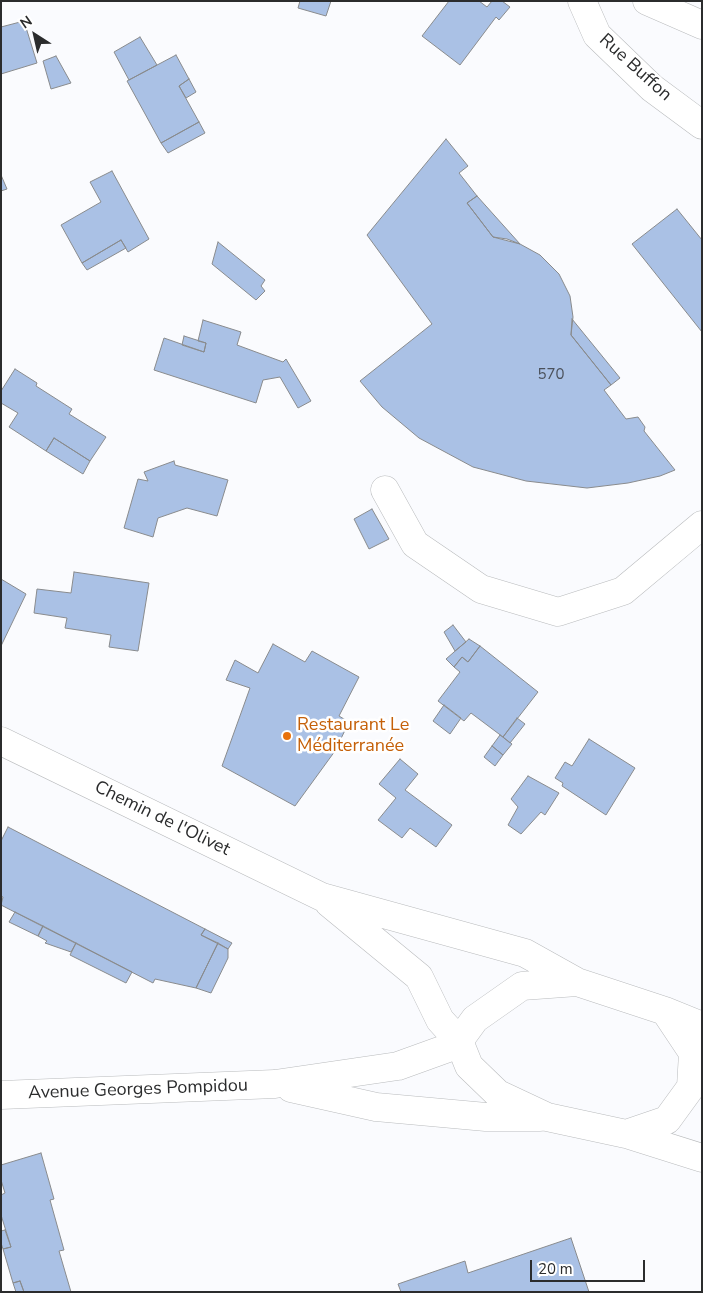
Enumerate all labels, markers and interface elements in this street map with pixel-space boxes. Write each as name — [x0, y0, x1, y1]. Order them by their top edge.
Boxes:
north arrow — [10, 10, 60, 60]
text: N — [16, 12, 36, 33]
street label: Rue Buffon — [594, 30, 676, 106]
house number: 570 — [538, 366, 564, 384]
place label: Restaurant Le Méditerranée — [297, 715, 409, 758]
marker: Restaurant Le Méditerranée — [281, 730, 293, 742]
street label: Chemin de l'Olivet — [91, 777, 233, 861]
street label: Avenue Georges Pompidou — [28, 1075, 248, 1105]
scale bar — [533, 1250, 648, 1282]
text: 20 m — [538, 1259, 573, 1279]

